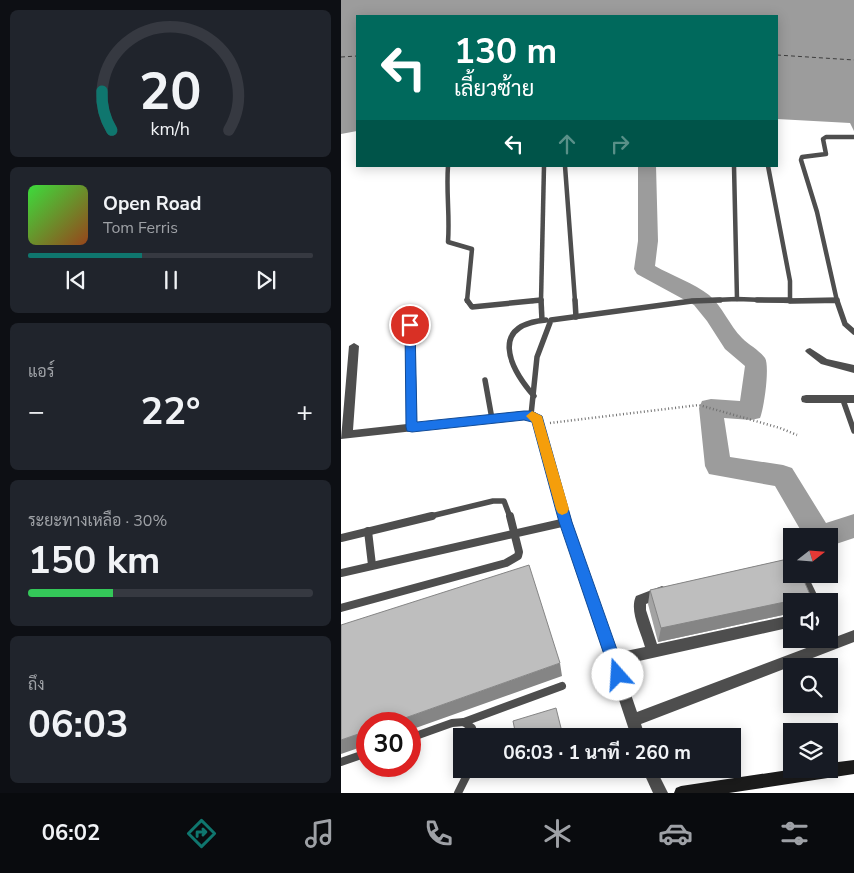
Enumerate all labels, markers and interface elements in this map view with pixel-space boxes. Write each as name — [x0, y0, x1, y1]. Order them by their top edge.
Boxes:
text: 130 m — [454, 28, 557, 75]
icon: left — [371, 35, 436, 100]
text: 20 — [139, 56, 202, 127]
text: เลี้ยวซ้าย — [454, 74, 534, 104]
text: km/h — [151, 117, 190, 141]
icon: left — [500, 130, 528, 158]
icon: ahead — [553, 130, 581, 158]
icon: right — [606, 130, 634, 158]
text: Open Road — [103, 191, 201, 217]
text: Tom Ferris — [103, 217, 178, 239]
icon: previous — [62, 266, 90, 294]
icon: pause — [157, 266, 185, 294]
icon: next — [252, 266, 280, 294]
pin — [389, 304, 431, 346]
icon: arrive — [396, 311, 424, 339]
text: แอร์ — [28, 361, 54, 383]
text: 22° — [140, 386, 201, 437]
text: − — [28, 393, 45, 431]
text: + — [296, 393, 313, 431]
text: ระยะทางเหลือ · 30% — [28, 510, 167, 532]
north arrow — [783, 528, 839, 582]
map controls — [783, 528, 838, 778]
text: 150 km — [28, 535, 160, 586]
button: sound — [783, 593, 838, 648]
position arrow — [591, 648, 643, 700]
button: search — [783, 658, 838, 713]
text: ถึง — [28, 674, 45, 696]
text: 06:03 — [28, 699, 129, 750]
speed limit sign: 30 — [356, 712, 421, 777]
button: layers — [783, 723, 838, 778]
text: 06:03 · 1 นาที · 260 m — [503, 740, 691, 766]
icon: directions — [184, 816, 219, 851]
icon: music — [302, 816, 337, 851]
icon: phone — [421, 816, 456, 851]
icon: climate — [540, 816, 575, 851]
icon: car — [658, 816, 693, 851]
icon: filters — [777, 816, 812, 851]
text: 06:02 — [42, 818, 100, 848]

